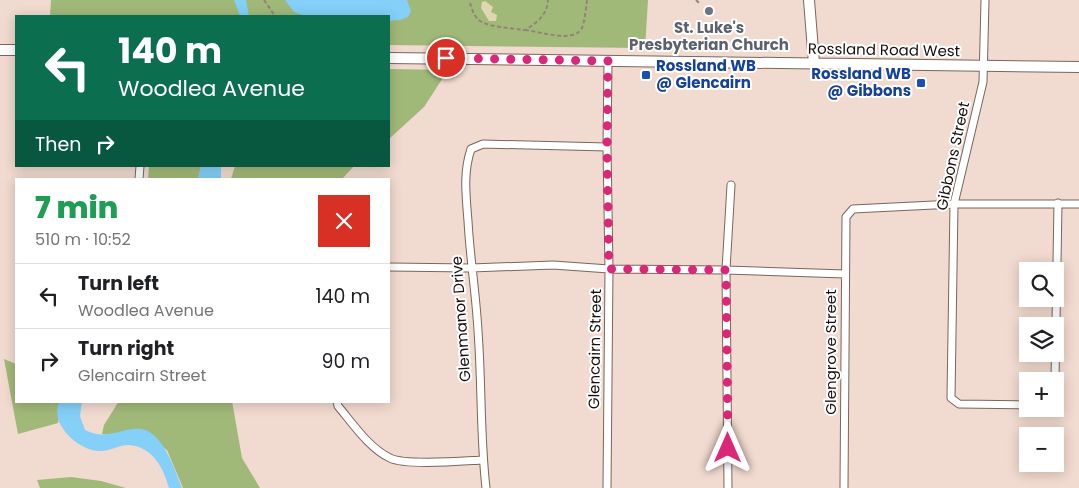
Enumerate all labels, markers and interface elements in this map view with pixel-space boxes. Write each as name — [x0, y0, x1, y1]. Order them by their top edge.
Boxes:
marker: St. Luke's Presbyterian Church — [703, 5, 715, 17]
place label: St. Luke's Presbyterian Church — [629, 17, 789, 55]
text: 140 m — [118, 26, 222, 75]
icon: left — [35, 35, 100, 100]
pin — [425, 37, 467, 79]
street label: Rossland Road West — [808, 38, 960, 61]
icon: arrive — [432, 44, 460, 72]
place label: Rossland WB @ Glencairn — [656, 55, 756, 93]
place label: Rossland WB @ Gibbons — [811, 63, 911, 101]
marker: Rossland WB @ Glencairn — [640, 69, 652, 81]
text: Woodlea Avenue — [118, 73, 305, 104]
marker: Rossland WB @ Gibbons — [915, 77, 927, 89]
street label: Gibbons Street — [931, 100, 974, 212]
icon: right — [91, 130, 119, 158]
text: Then — [35, 131, 81, 158]
text: 7 min — [35, 186, 118, 229]
button: close — [318, 195, 370, 247]
text: 510 m · 10:52 — [35, 228, 131, 251]
street label: Glenmanor Drive — [446, 255, 475, 383]
map controls — [1019, 262, 1064, 472]
button: search — [1019, 262, 1064, 307]
text: Turn left — [78, 270, 159, 297]
icon: left — [35, 282, 63, 310]
text: 140 m — [315, 283, 370, 310]
street label: Glencairn Street — [583, 289, 606, 409]
street label: Glengrove Street — [820, 289, 841, 415]
text: Woodlea Avenue — [78, 299, 214, 322]
button: layers — [1019, 317, 1064, 362]
text: Turn right — [78, 335, 174, 362]
icon: right — [35, 347, 63, 375]
text: 90 m — [321, 348, 370, 375]
text: Glencairn Street — [78, 364, 206, 387]
button: + — [1019, 372, 1064, 417]
position arrow — [701, 421, 753, 473]
button: − — [1019, 427, 1064, 472]

